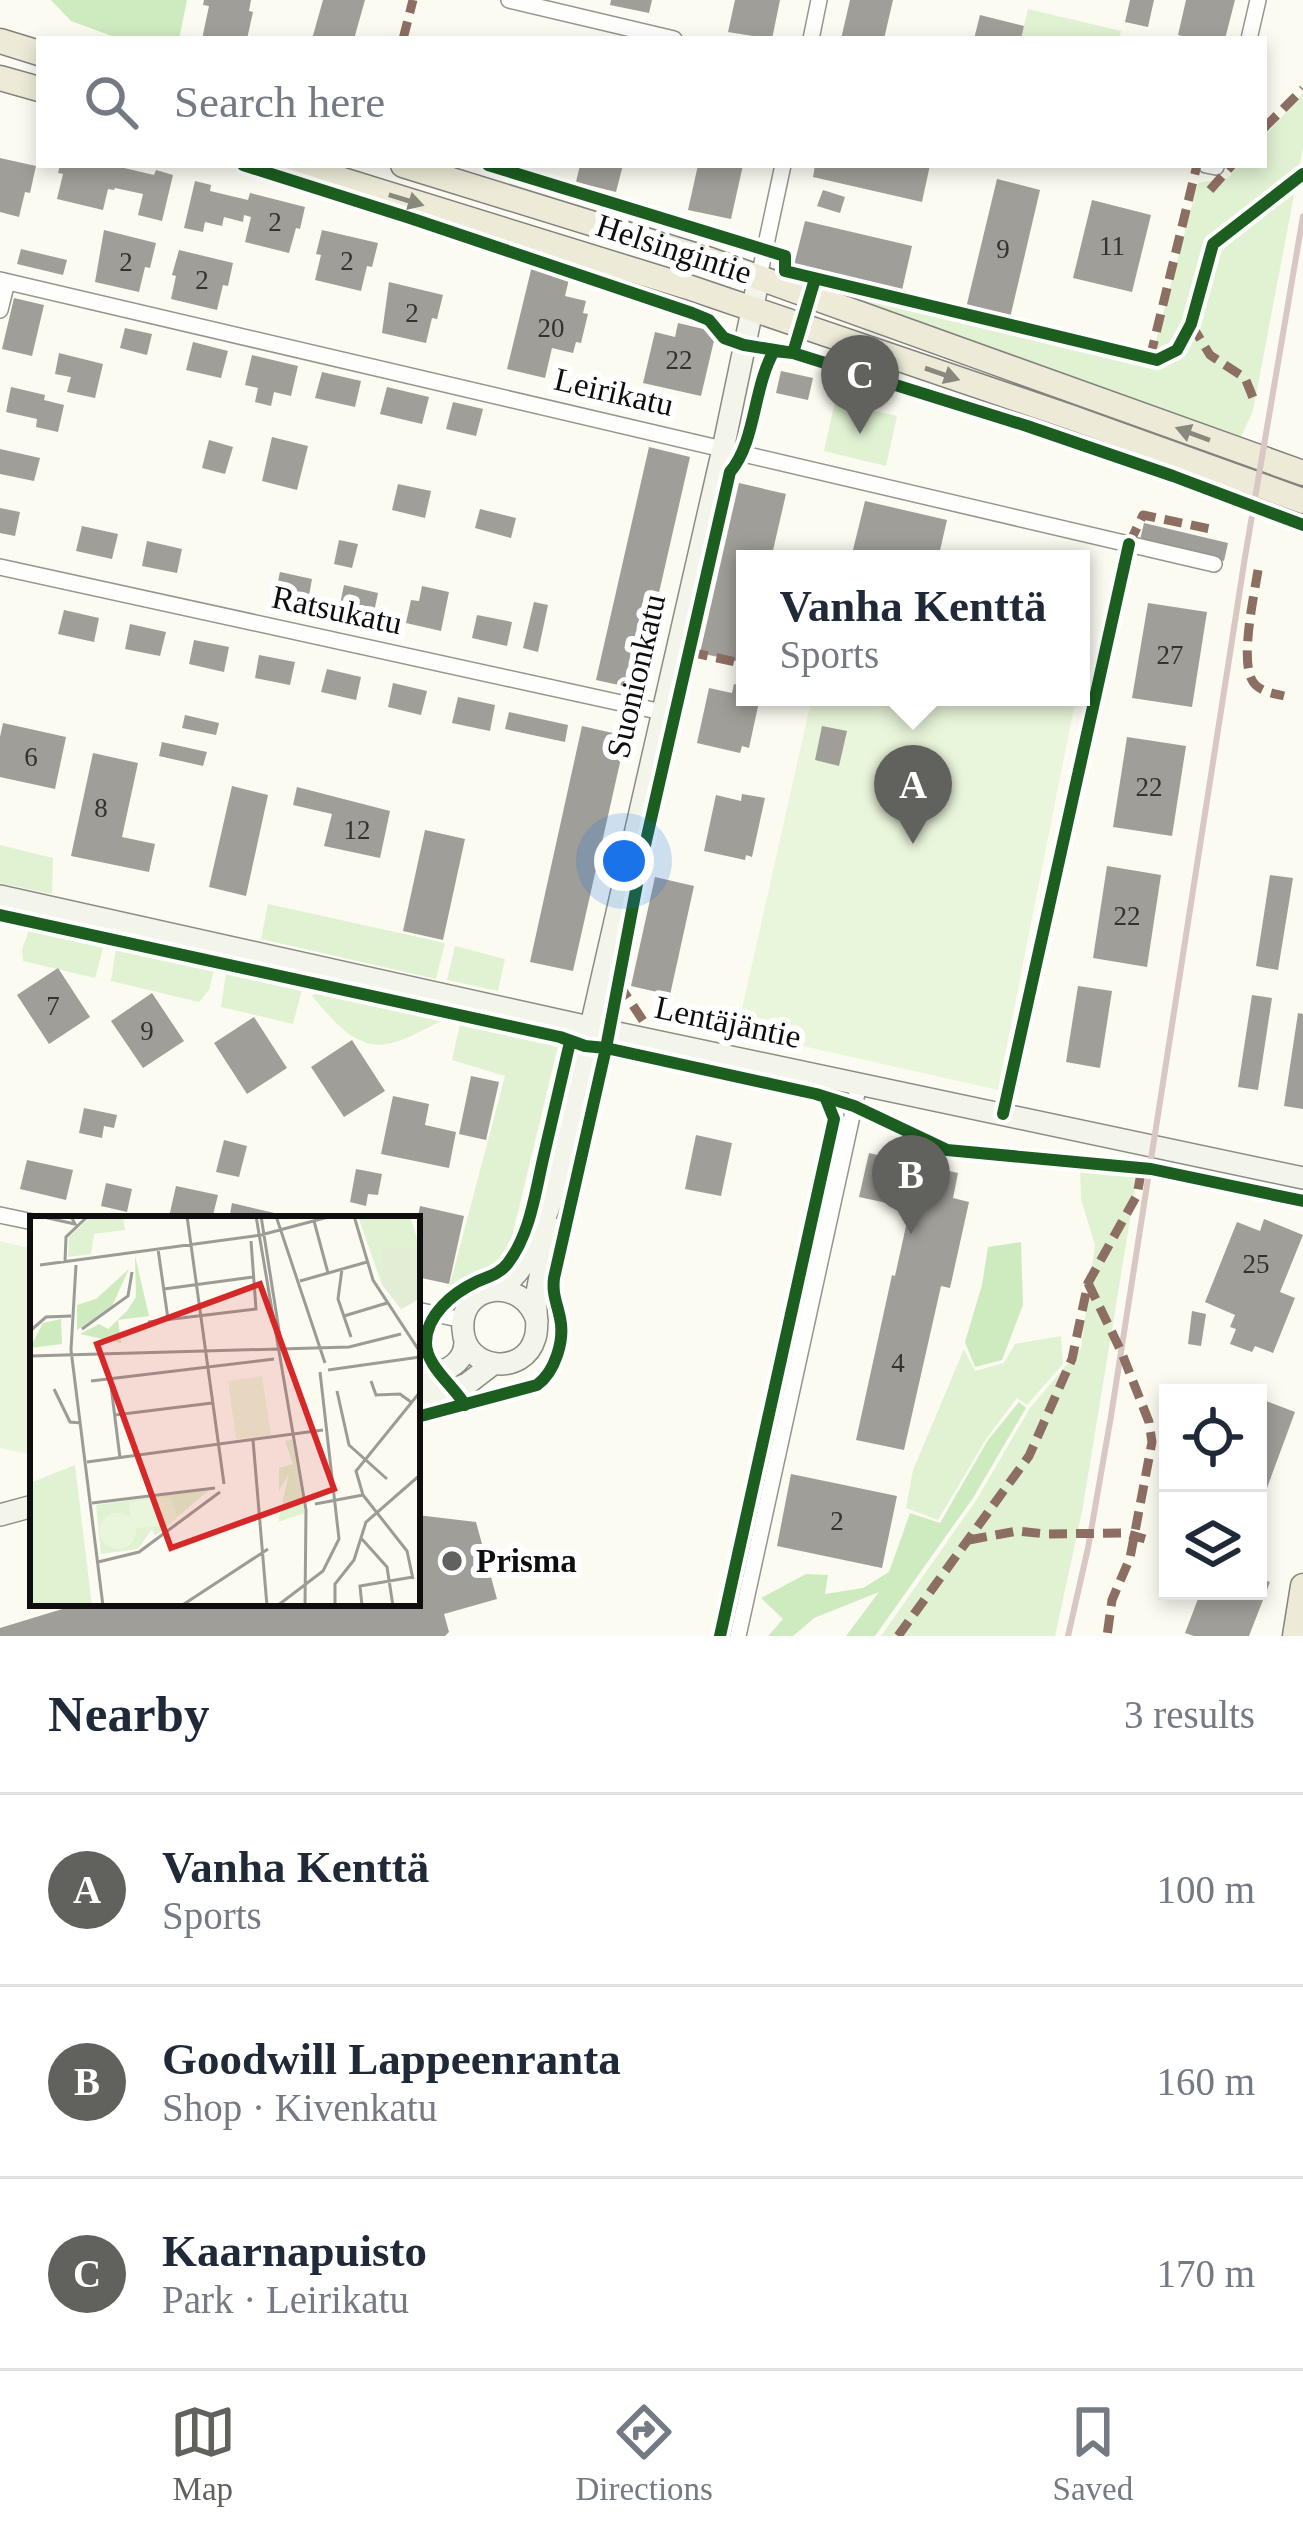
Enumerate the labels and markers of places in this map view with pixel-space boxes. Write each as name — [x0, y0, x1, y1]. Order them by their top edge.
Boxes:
pin: C — [821, 335, 899, 434]
pin: A — [874, 745, 952, 844]
pin: B — [872, 1135, 950, 1234]
place label: Prisma — [476, 1543, 577, 1579]
marker: Prisma — [439, 1548, 465, 1574]

